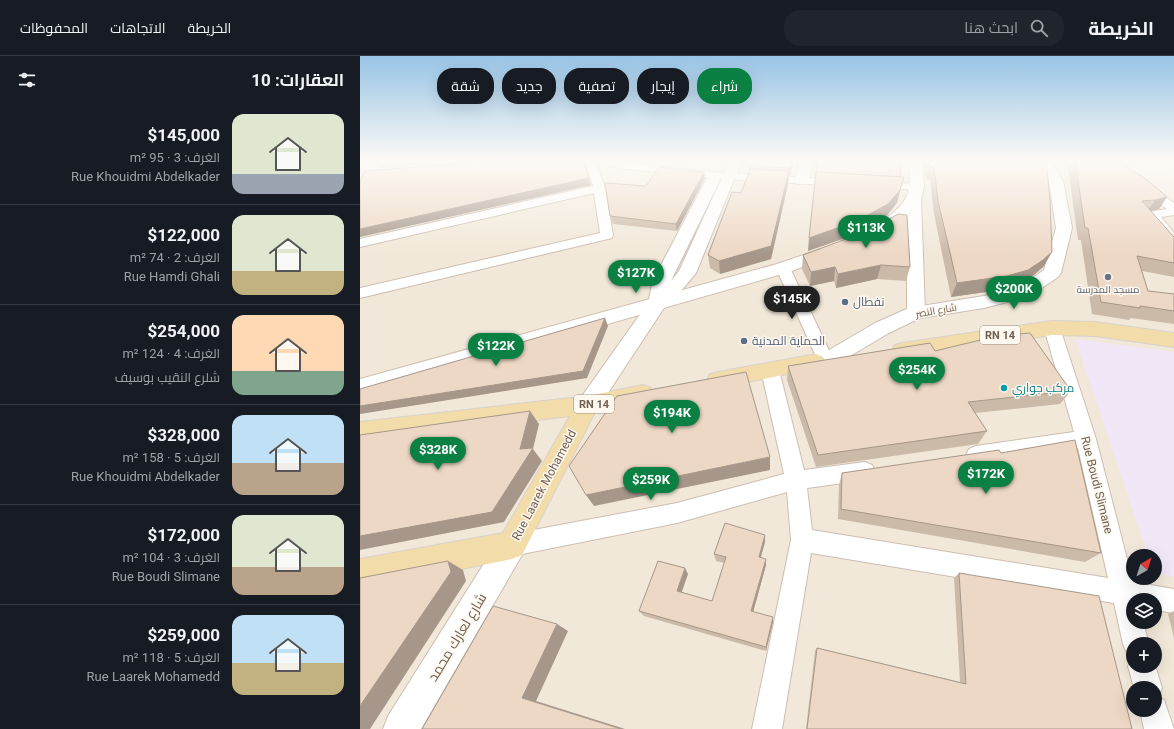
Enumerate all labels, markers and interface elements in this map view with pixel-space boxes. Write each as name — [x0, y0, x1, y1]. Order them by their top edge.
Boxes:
search box — [784, 10, 1064, 46]
icon: search — [1028, 17, 1050, 39]
text: الخريطة — [1088, 17, 1154, 40]
text: ابحث هنا — [964, 19, 1018, 37]
text: المحفوظات — [20, 20, 88, 36]
text: الاتجاهات — [110, 20, 166, 36]
text: الخريطة — [188, 20, 231, 36]
chip: شقة — [437, 68, 494, 104]
chip: جديد — [502, 68, 556, 104]
chip: تصفية — [564, 68, 629, 104]
chip: إيجار — [637, 68, 689, 104]
chip: شراء — [697, 68, 752, 104]
icon: filters — [16, 69, 38, 91]
text: العقارات: 10 — [251, 70, 344, 90]
text: $145,000 — [148, 125, 220, 145]
icon: home — [264, 130, 312, 178]
text: الغرف: 3 · 95 m² — [130, 150, 220, 165]
text: Rue Khouidmi Abdelkader — [71, 169, 220, 184]
pin: $113K — [838, 215, 894, 249]
text: $113K — [847, 220, 885, 235]
text: $122,000 — [148, 225, 220, 245]
icon: home — [264, 231, 312, 279]
text: الغرف: 2 · 74 m² — [130, 250, 220, 265]
pin: $127K — [608, 260, 664, 294]
text: $127K — [617, 265, 655, 280]
text: Rue Hamdi Ghali — [124, 269, 220, 284]
marker: مسجد المدرسة — [1103, 272, 1113, 282]
pin: $200K — [986, 276, 1042, 310]
text: $200K — [995, 281, 1033, 296]
place label: مسجد المدرسة — [1076, 284, 1140, 295]
pin: $145K — [764, 286, 820, 320]
text: $145K — [773, 291, 811, 306]
place label: نفطال — [853, 295, 884, 309]
marker: نفطال — [840, 297, 850, 307]
street label: شارع النصر — [914, 301, 958, 321]
text: $254,000 — [148, 321, 220, 341]
road number: RN 14 — [980, 326, 1020, 344]
icon: home — [264, 331, 312, 379]
pin: $122K — [468, 333, 524, 367]
place label: الحماية المدنية — [752, 334, 825, 348]
marker: الحماية المدنية — [739, 336, 749, 346]
text: $122K — [477, 338, 515, 353]
text: الغرف: 4 · 124 m² — [122, 346, 220, 361]
pin: $254K — [889, 357, 945, 391]
text: $254K — [898, 362, 936, 377]
text: شلرع النقيب بوسيف — [115, 370, 220, 385]
place label: مركب جواري — [1012, 381, 1074, 398]
marker: مركب جواري — [999, 383, 1009, 393]
road number: RN 14 — [574, 395, 614, 413]
pin: $194K — [644, 400, 700, 434]
text: $194K — [653, 405, 691, 420]
text: $328,000 — [148, 425, 220, 445]
street label: Rue Laarek Mohamedd — [509, 427, 579, 543]
icon: home — [264, 431, 312, 479]
street label: Rue Boudi Slimane — [1078, 435, 1116, 535]
pin: $328K — [410, 437, 466, 471]
text: $328K — [419, 442, 457, 457]
text: الغرف: 5 · 158 m² — [122, 450, 220, 465]
pin: $172K — [958, 461, 1014, 495]
text: $172K — [967, 466, 1005, 481]
pin: $259K — [623, 467, 679, 501]
text: Rue Khouidmi Abdelkader — [71, 469, 220, 484]
text: $259K — [632, 472, 670, 487]
text: $172,000 — [148, 525, 220, 545]
icon: home — [264, 531, 312, 579]
north arrow — [1126, 549, 1162, 585]
map controls — [1126, 549, 1162, 717]
text: الغرف: 3 · 104 m² — [122, 550, 220, 565]
text: Rue Boudi Slimane — [112, 569, 220, 584]
street label: شارع لعارك محمد — [424, 590, 490, 684]
button: layers — [1126, 593, 1162, 629]
text: $259,000 — [148, 625, 220, 645]
icon: home — [264, 631, 312, 679]
button: + — [1126, 637, 1162, 673]
text: الغرف: 5 · 118 m² — [122, 650, 220, 665]
text: Rue Laarek Mohamedd — [87, 669, 220, 684]
button: − — [1126, 681, 1162, 717]

